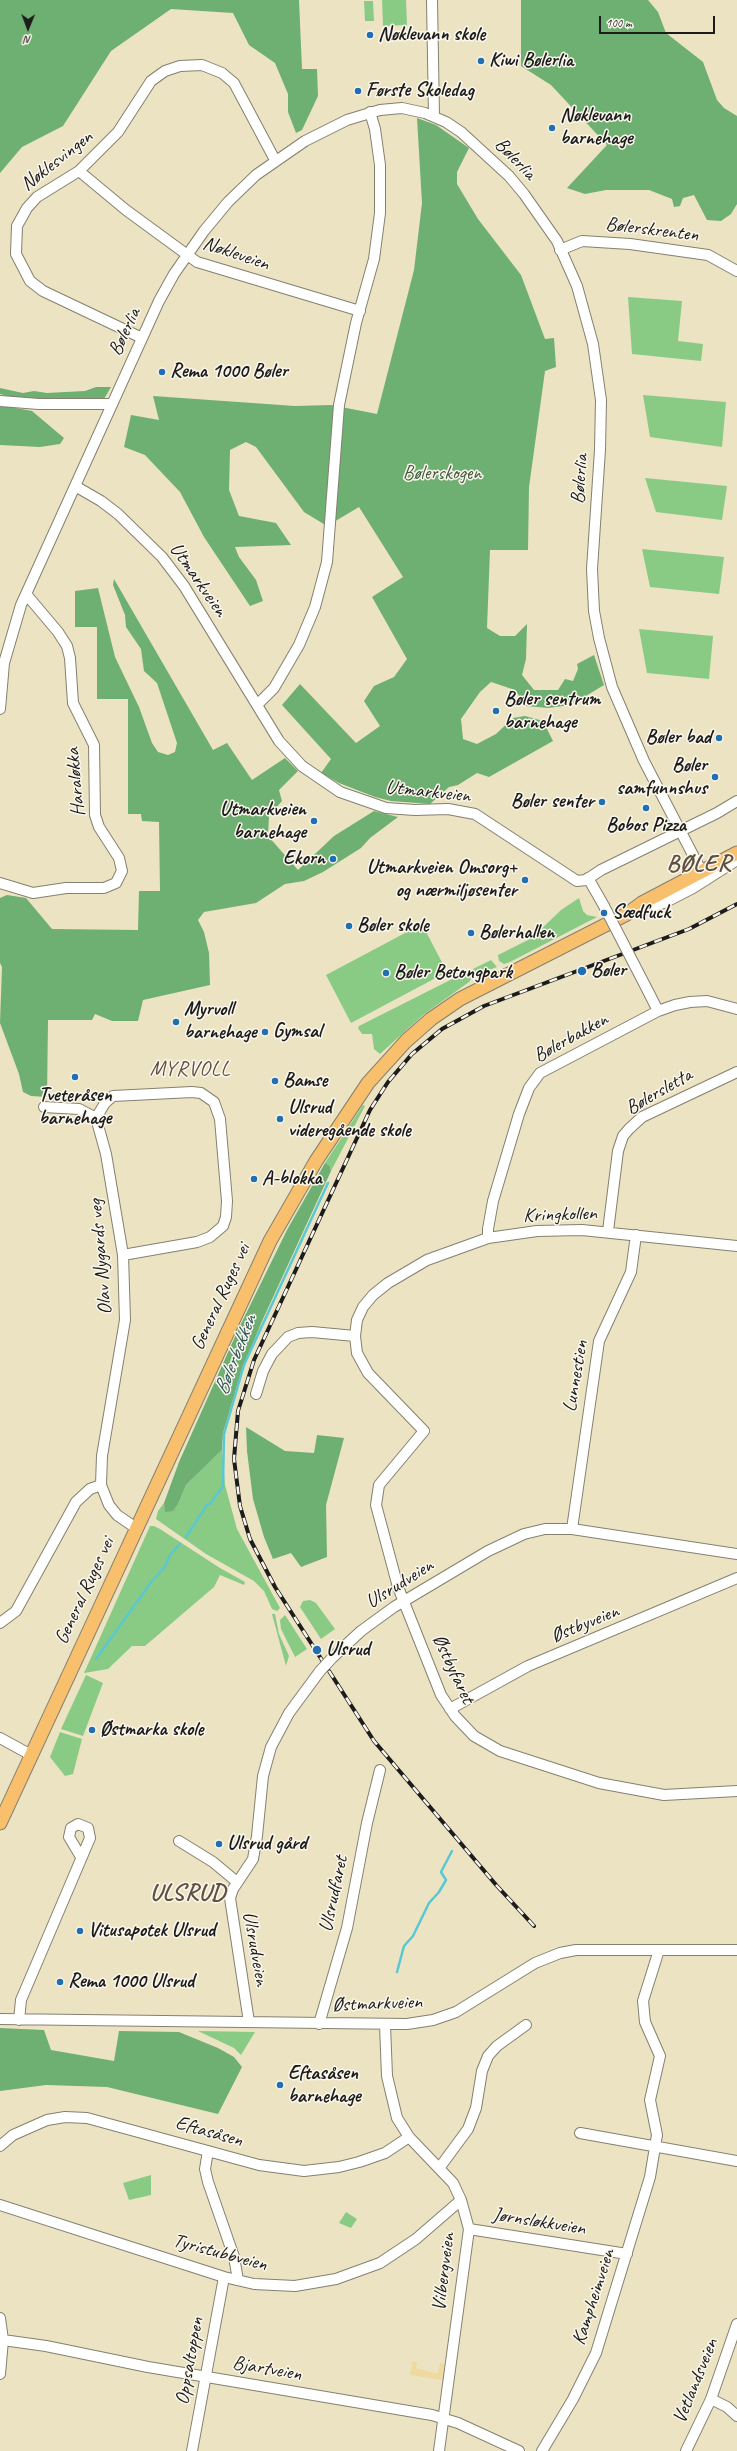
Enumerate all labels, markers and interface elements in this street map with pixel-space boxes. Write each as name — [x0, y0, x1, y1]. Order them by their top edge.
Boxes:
north arrow — [8, 8, 48, 48]
scale bar — [601, 8, 717, 34]
text: 100 m — [606, 15, 632, 31]
place label: Nøklevann skole — [378, 23, 485, 47]
marker: Nøklevann skole — [365, 30, 375, 40]
text: N — [24, 33, 31, 47]
place label: Kiwi Bølerlia — [489, 49, 573, 73]
marker: Kiwi Bølerlia — [476, 56, 486, 66]
place label: Første Skoledag — [366, 79, 474, 103]
marker: Første Skoledag — [353, 86, 363, 96]
place label: Nøklevann barnehage — [560, 104, 632, 151]
marker: Nøklevann barnehage — [547, 123, 557, 133]
street label: Nøklesvingen — [16, 125, 98, 197]
street label: Bølerlia — [489, 133, 541, 185]
street label: Bølerskrenten — [604, 212, 700, 248]
street label: Nøkleveien — [200, 231, 272, 277]
street label: Bølerlia — [104, 304, 146, 360]
place label: Rema 1000 Bøler — [170, 360, 288, 384]
marker: Rema 1000 Bøler — [157, 367, 167, 377]
street label: Bølerlia — [566, 453, 594, 505]
park label: Bølerskogen — [403, 462, 481, 486]
street label: Utmarkveien — [164, 538, 232, 622]
place label: Bøler sentrum barnehage — [504, 688, 600, 735]
marker: Bøler sentrum barnehage — [491, 706, 501, 716]
place label: Bøler bad — [646, 726, 711, 750]
marker: Bøler bad — [714, 733, 724, 743]
street label: Haraløkka — [61, 747, 91, 817]
place label: Bøler samfunnshus — [616, 754, 707, 801]
marker: Bøler samfunnshus — [710, 772, 720, 782]
street label: Utmarkveien — [384, 776, 472, 808]
place label: Bøler senter — [511, 790, 594, 814]
marker: Bøler senter — [597, 797, 607, 807]
place label: Utmarkveien barnehage — [220, 798, 306, 845]
marker: Bobos Pizza — [641, 803, 651, 813]
place label: Bobos Pizza — [606, 814, 686, 838]
marker: Utmarkveien barnehage — [309, 816, 319, 826]
place label: Ekorn — [283, 847, 325, 871]
district label: BØLER — [667, 851, 731, 879]
marker: Ekorn — [328, 854, 338, 864]
place label: Utmarkveien Omsorg+ og nærmiljøsenter — [366, 856, 517, 903]
marker: Utmarkveien Omsorg+ og nærmiljøsenter — [520, 875, 530, 885]
place label: Sædfuck — [612, 901, 670, 925]
marker: Sædfuck — [599, 908, 609, 918]
place label: Bøler skole — [357, 914, 429, 938]
marker: Bøler skole — [344, 921, 354, 931]
place label: Bølerhallen — [479, 921, 554, 945]
marker: Bølerhallen — [466, 928, 476, 938]
place label: Bøler — [591, 959, 626, 983]
place label: Bøler Betongpark — [394, 961, 512, 985]
marker: Bøler — [576, 965, 588, 977]
marker: Bøler Betongpark — [381, 968, 391, 978]
place label: Myrvoll barnehage — [184, 998, 256, 1045]
street label: Bølerbakken — [530, 1008, 612, 1068]
marker: Myrvoll barnehage — [171, 1017, 181, 1027]
place label: Gymsal — [273, 1020, 321, 1044]
marker: Gymsal — [260, 1027, 270, 1037]
district label: MYRVOLL — [150, 1056, 230, 1082]
street label: Bølersletta — [622, 1063, 696, 1121]
place label: Bamse — [283, 1069, 327, 1093]
marker: Tveteråsen barnehage — [70, 1072, 80, 1082]
marker: Bamse — [270, 1076, 280, 1086]
place label: Tveteråsen barnehage — [38, 1084, 112, 1131]
place label: Ulsrud videregående skole — [288, 1096, 411, 1143]
marker: Ulsrud videregående skole — [275, 1114, 285, 1124]
place label: A-blokka — [262, 1167, 322, 1191]
marker: A-blokka — [249, 1174, 259, 1184]
street label: Olav Nygards veg — [84, 1198, 118, 1316]
street label: Kringkollen — [523, 1202, 597, 1228]
street label: General Ruges vei — [186, 1240, 256, 1354]
water label: Bølerbekken — [209, 1311, 263, 1399]
street label: Lunnestien — [558, 1338, 594, 1414]
street label: General Ruges vei — [50, 1534, 120, 1648]
street label: Ulsrudveien — [362, 1554, 438, 1614]
street label: Østbyveien — [547, 1600, 623, 1648]
street label: Østbyfaret — [427, 1631, 479, 1707]
place label: Ulsrud — [326, 1638, 369, 1662]
marker: Ulsrud — [311, 1644, 323, 1656]
place label: Østmarka skole — [100, 1718, 204, 1742]
marker: Østmarka skole — [87, 1725, 97, 1735]
place label: Ulsrud gård — [227, 1832, 307, 1856]
marker: Ulsrud gård — [214, 1839, 224, 1849]
street label: Ulsrudfaret — [314, 1854, 354, 1934]
district label: ULSRUD — [149, 1880, 227, 1908]
street label: Ulsrudveien — [237, 1910, 273, 1988]
place label: Vitusapotek Ulsrud — [88, 1919, 215, 1943]
marker: Vitusapotek Ulsrud — [75, 1926, 85, 1936]
place label: Rema 1000 Ulsrud — [68, 1970, 194, 1994]
marker: Rema 1000 Ulsrud — [55, 1977, 65, 1987]
street label: Østmarkveien — [332, 1990, 422, 2018]
place label: Eftasåsen barnehage — [288, 2062, 360, 2109]
marker: Eftasåsen barnehage — [275, 2080, 285, 2090]
street label: Eftasåsen — [173, 2111, 245, 2153]
street label: Jørnsløkkveien — [491, 2203, 587, 2241]
street label: Tyristubbveien — [170, 2229, 270, 2277]
street label: Vilbergveien — [427, 2231, 461, 2313]
street label: Kampheimveien — [567, 2246, 621, 2348]
street label: Oppsaltoppen — [171, 2315, 209, 2407]
street label: Vetlandsveien — [668, 2335, 724, 2427]
street label: Bjartveien — [231, 2351, 303, 2387]

